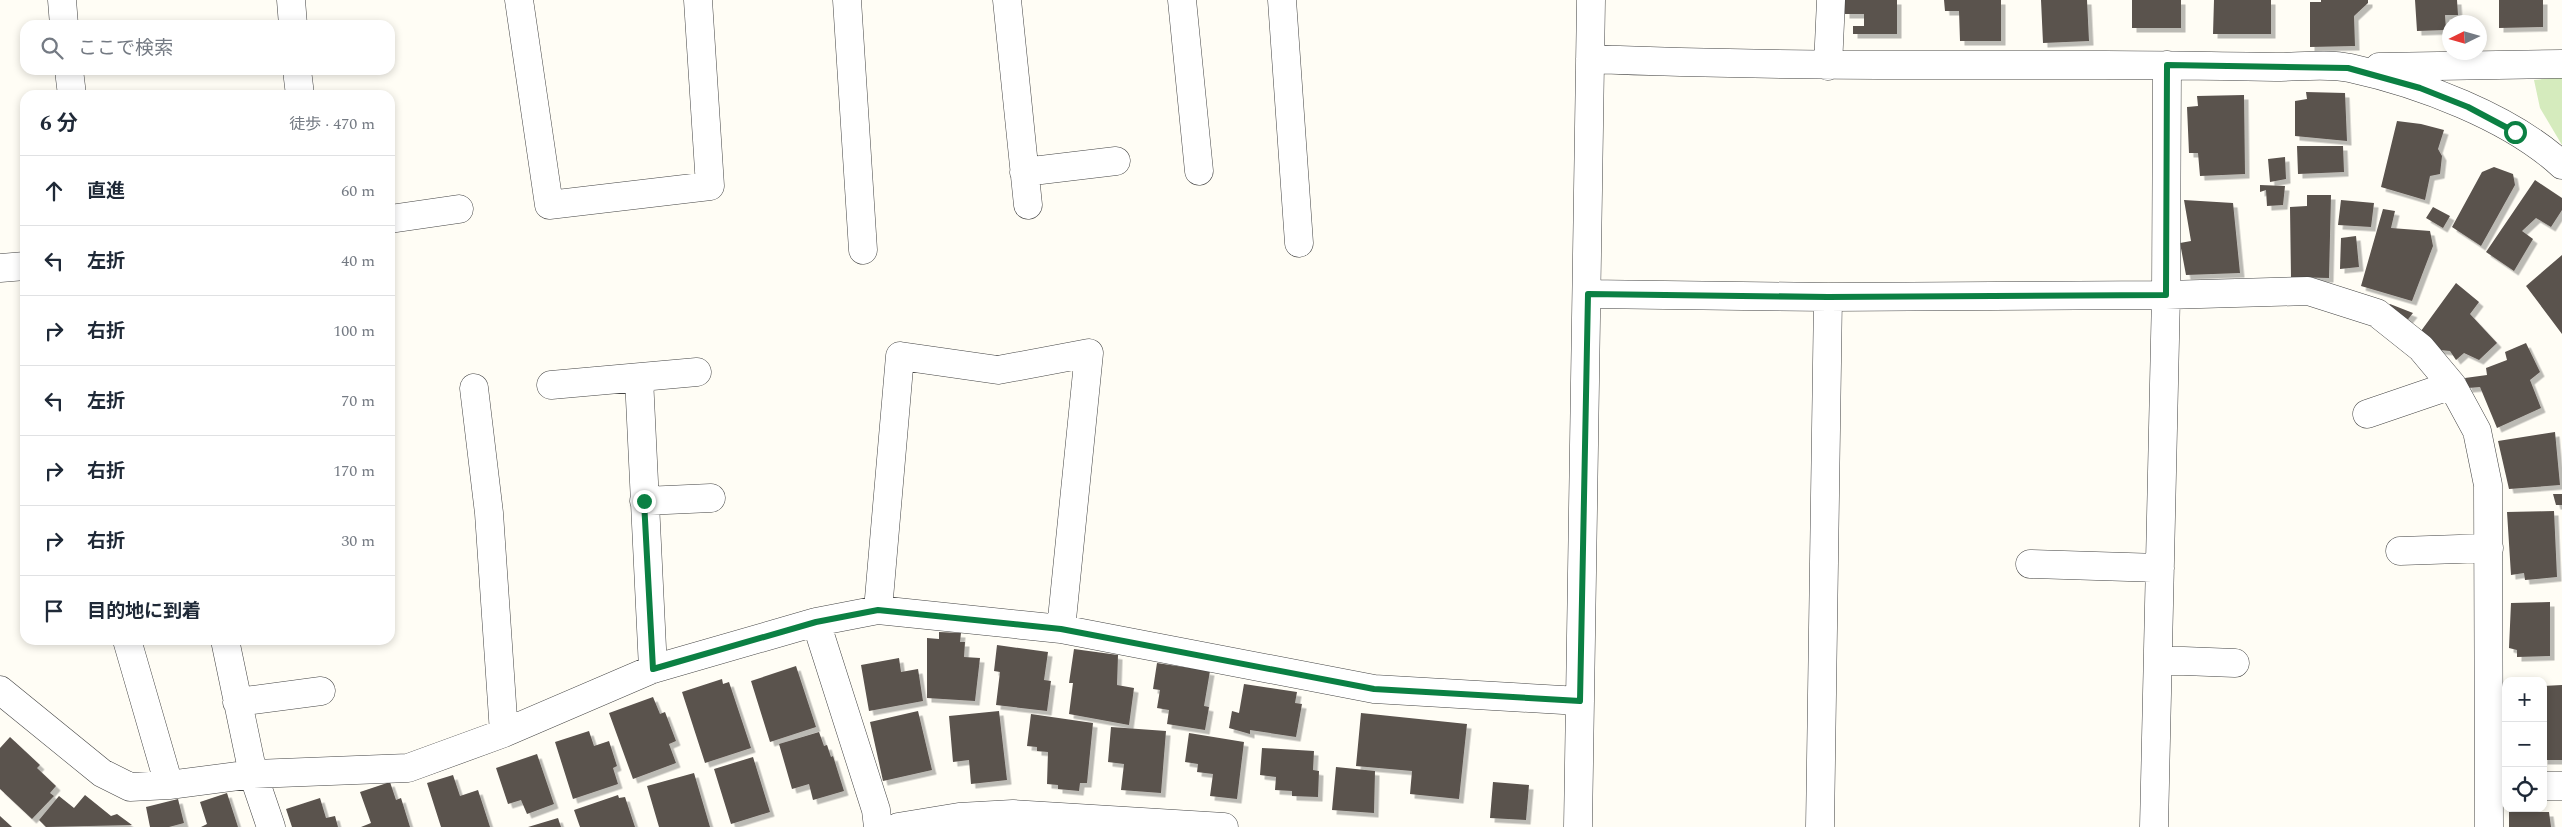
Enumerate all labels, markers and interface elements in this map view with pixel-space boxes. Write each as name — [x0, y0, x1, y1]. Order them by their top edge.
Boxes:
north arrow — [2442, 15, 2487, 60]
search box — [20, 20, 395, 75]
icon: search — [38, 34, 66, 62]
text: ここで検索 — [78, 34, 173, 63]
text: 6 分 — [40, 108, 78, 140]
text: 徒歩 · 470 m — [289, 112, 375, 136]
route start — [2504, 121, 2527, 144]
icon: ahead — [40, 177, 68, 205]
text: 直進 — [87, 177, 125, 206]
text: 60 m — [341, 179, 375, 203]
icon: left — [40, 247, 68, 275]
text: 左折 — [87, 247, 125, 276]
text: 40 m — [341, 249, 375, 273]
icon: right — [40, 317, 68, 345]
text: 右折 — [87, 317, 125, 346]
text: 100 m — [333, 319, 375, 343]
icon: left — [40, 387, 68, 415]
text: 左折 — [87, 387, 125, 416]
text: 70 m — [341, 389, 375, 413]
icon: right — [40, 457, 68, 485]
text: 右折 — [87, 457, 125, 486]
text: 170 m — [333, 459, 375, 483]
route end — [633, 490, 656, 513]
icon: right — [40, 527, 68, 555]
text: 右折 — [87, 527, 125, 556]
text: 30 m — [341, 529, 375, 553]
icon: arrive — [40, 597, 68, 625]
text: 目的地に到着 — [87, 597, 201, 626]
map controls — [2502, 677, 2547, 812]
button: + — [2502, 677, 2547, 722]
button: − — [2502, 722, 2547, 767]
button: locate — [2502, 767, 2547, 812]

